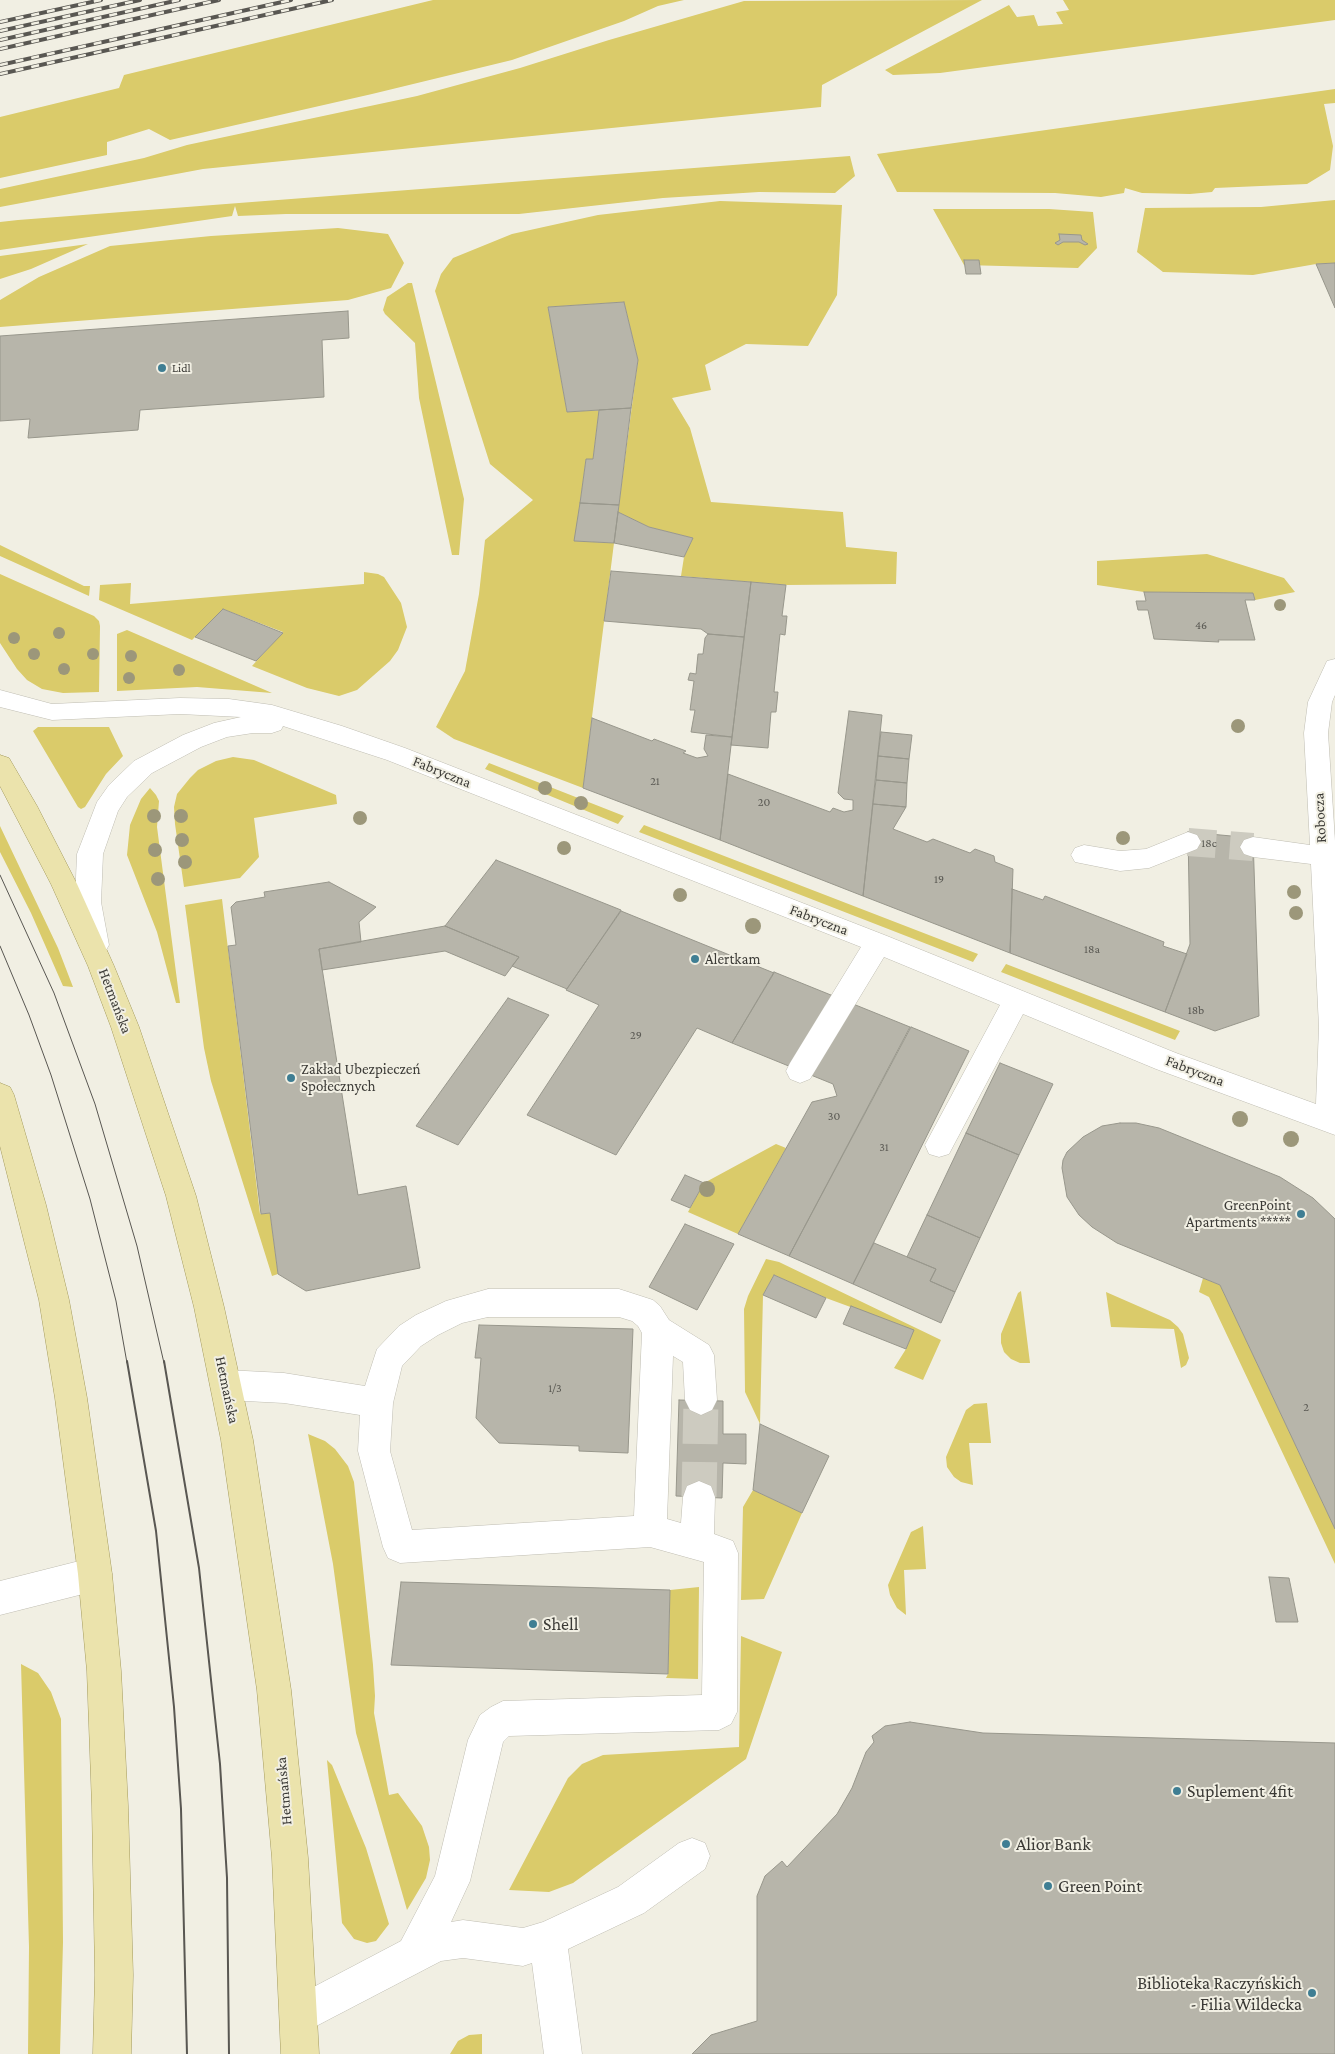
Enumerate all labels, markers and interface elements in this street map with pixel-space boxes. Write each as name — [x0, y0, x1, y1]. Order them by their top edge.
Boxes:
place label: Lidl — [172, 361, 191, 375]
marker: Lidl — [156, 362, 168, 374]
house number: 46 — [1195, 618, 1207, 632]
street label: Fabryczna — [410, 752, 474, 792]
house number: 21 — [650, 774, 660, 788]
street label: Robocza — [1310, 792, 1330, 844]
house number: 20 — [758, 795, 770, 809]
house number: 18c — [1201, 836, 1217, 850]
house number: 19 — [934, 872, 944, 886]
street label: Fabryczna — [787, 901, 851, 939]
house number: 18a — [1084, 942, 1100, 956]
place label: Alertkam — [705, 950, 760, 968]
marker: Alertkam — [689, 953, 701, 965]
street label: Hetmańska — [94, 966, 136, 1036]
house number: 18b — [1188, 1003, 1204, 1017]
house number: 29 — [630, 1028, 642, 1042]
street label: Fabryczna — [1163, 1052, 1227, 1090]
place label: Zakład Ubezpieczeń Społecznych — [301, 1060, 421, 1095]
marker: Zakład Ubezpieczeń Społecznych — [285, 1072, 297, 1084]
house number: 30 — [828, 1109, 840, 1123]
house number: 31 — [879, 1140, 889, 1154]
place label: GreenPoint Apartments ***** — [1186, 1196, 1291, 1231]
marker: GreenPoint Apartments ***** — [1295, 1208, 1307, 1220]
street label: Hetmańska — [211, 1355, 243, 1425]
house number: 1/3 — [548, 1381, 562, 1395]
house number: 2 — [1303, 1400, 1309, 1414]
place label: Shell — [543, 1613, 578, 1635]
marker: Shell — [527, 1618, 539, 1630]
street label: Hetmańska — [272, 1756, 296, 1826]
place label: Suplement 4fit — [1187, 1780, 1293, 1802]
marker: Suplement 4fit — [1171, 1785, 1183, 1797]
place label: Alior Bank — [1016, 1833, 1091, 1855]
marker: Alior Bank — [1000, 1838, 1012, 1850]
place label: Green Point — [1058, 1875, 1142, 1897]
marker: Green Point — [1042, 1880, 1054, 1892]
place label: Biblioteka Raczyńskich - Filia Wildecka — [1137, 1972, 1302, 2015]
marker: Biblioteka Raczyńskich - Filia Wildecka — [1306, 1987, 1318, 1999]

